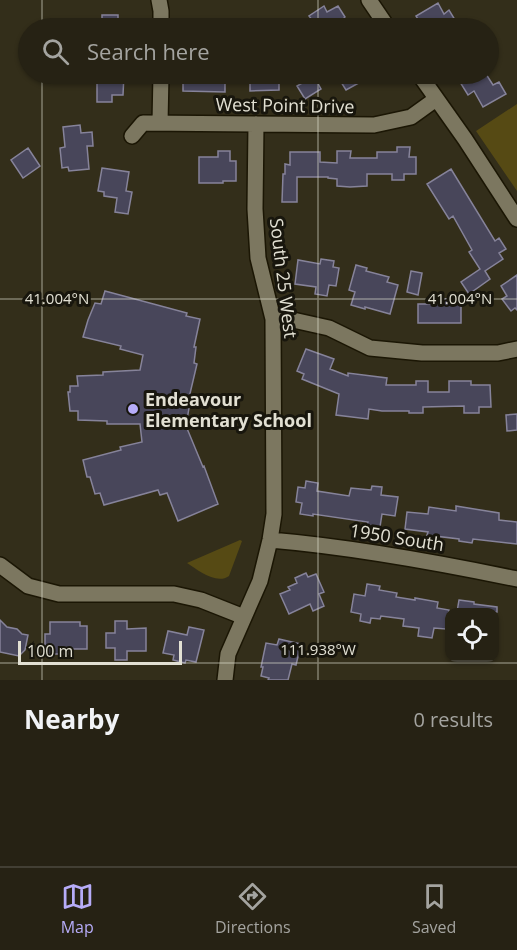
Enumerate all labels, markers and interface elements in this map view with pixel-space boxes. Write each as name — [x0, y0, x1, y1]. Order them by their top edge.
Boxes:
search box — [18, 18, 499, 84]
icon: search — [39, 35, 72, 68]
text: Search here — [87, 36, 210, 66]
street label: West Point Drive — [215, 92, 355, 118]
street label: South 25 West — [265, 217, 303, 339]
text: 41.004°N — [25, 288, 89, 308]
text: 41.004°N — [428, 288, 492, 308]
place label: Endeavour Elementary School — [145, 387, 312, 432]
marker: Endeavour Elementary School — [126, 402, 140, 416]
street label: 1950 South — [348, 518, 446, 556]
map controls — [445, 608, 499, 662]
button: locate — [445, 608, 499, 662]
scale bar — [18, 638, 182, 666]
text: 111.938°W — [280, 639, 356, 659]
text: 100 m — [27, 640, 73, 662]
text: Nearby — [24, 701, 119, 737]
text: 0 results — [413, 706, 493, 733]
tab: Map — [61, 880, 94, 938]
tab: Directions — [215, 880, 291, 938]
tab: Saved — [412, 880, 456, 938]

